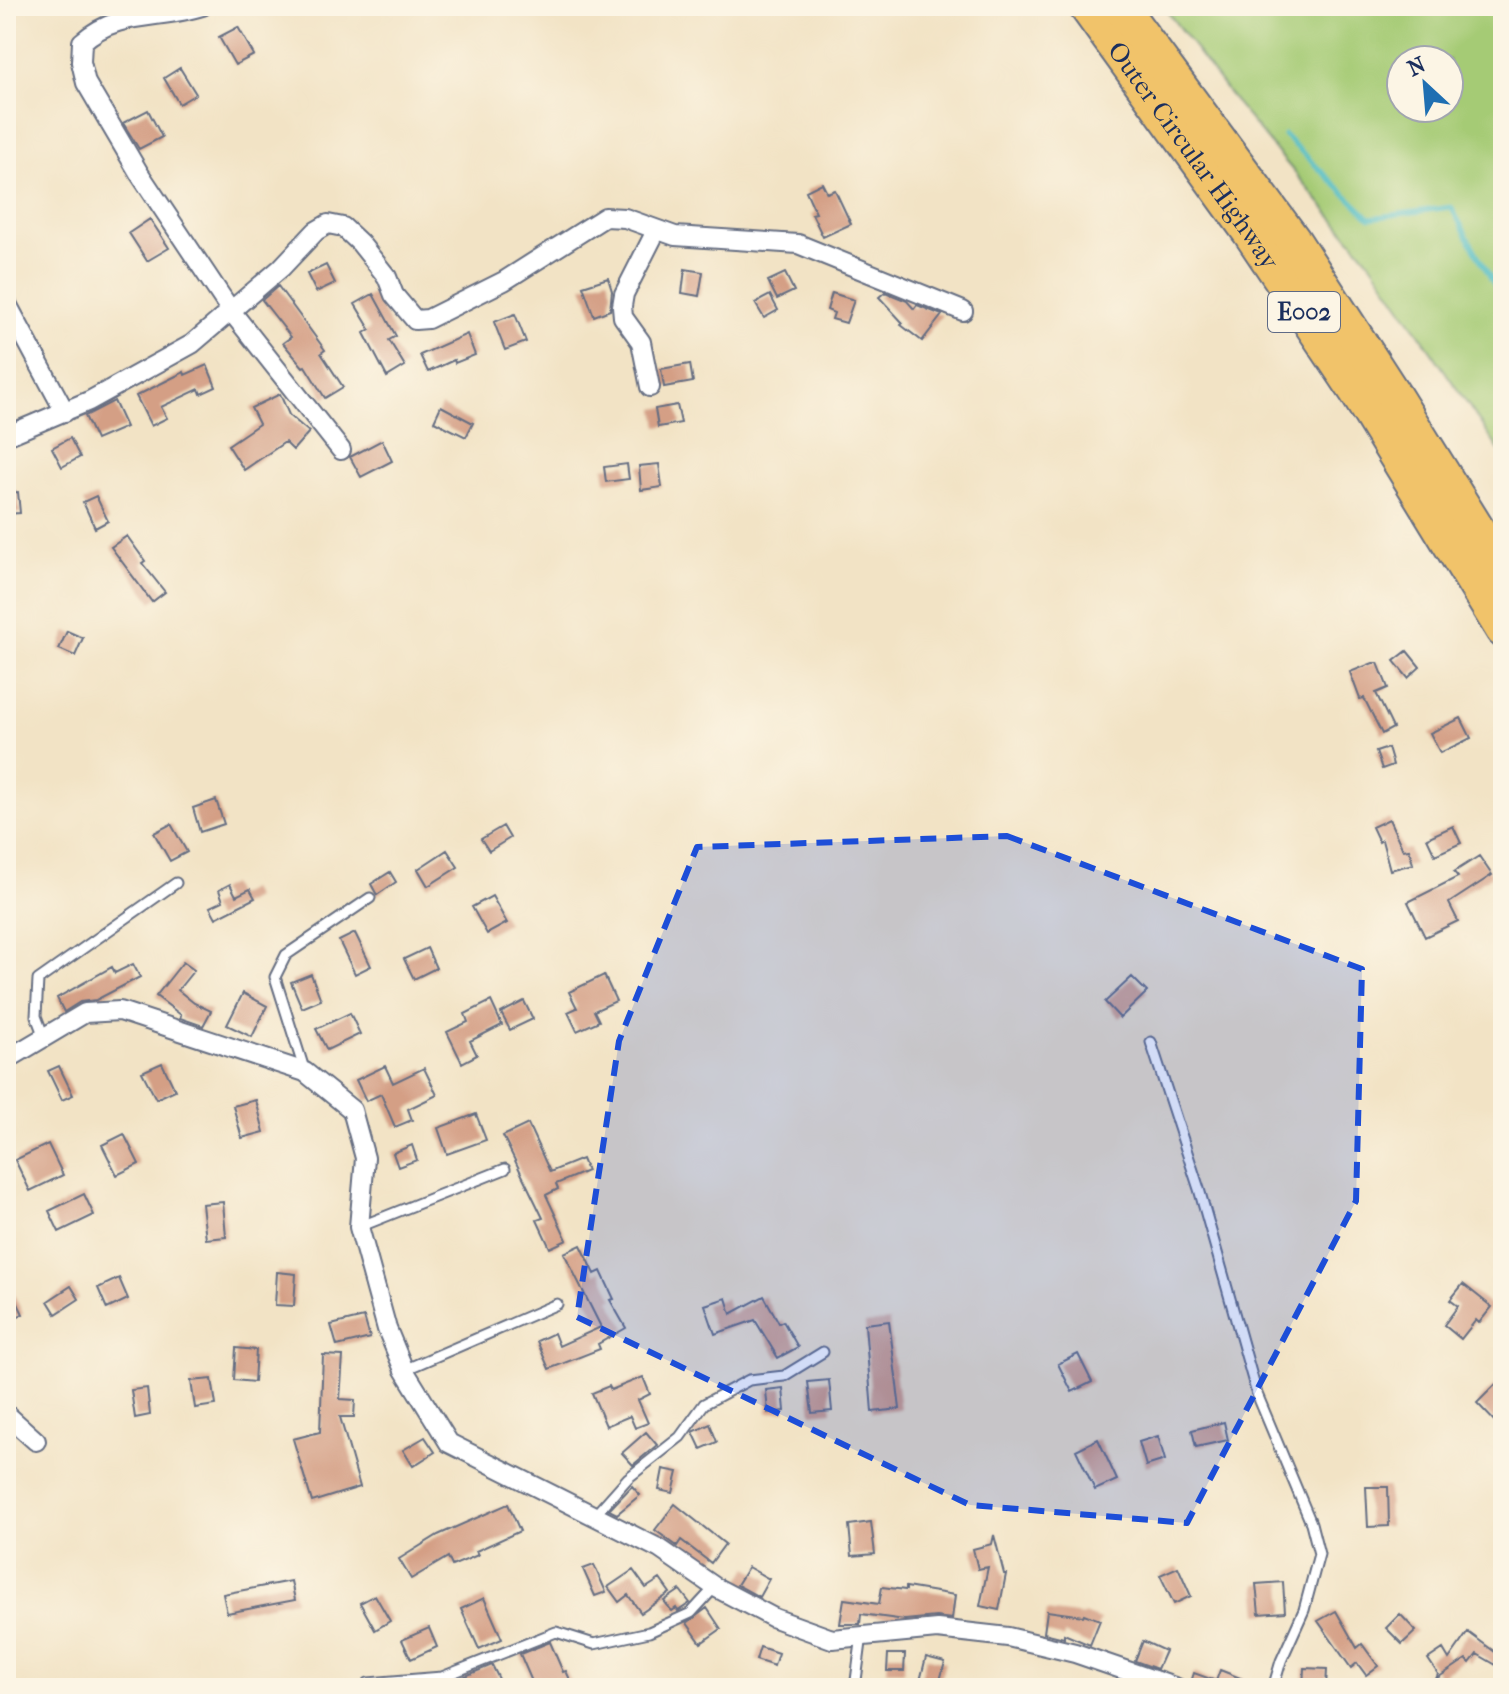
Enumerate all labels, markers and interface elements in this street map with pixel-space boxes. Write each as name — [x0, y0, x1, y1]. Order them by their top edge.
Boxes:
street label: Outer Circular Highway — [1101, 35, 1286, 276]
north arrow — [1385, 44, 1465, 124]
text: N — [1403, 51, 1430, 82]
road number: E002 — [1268, 292, 1340, 332]

